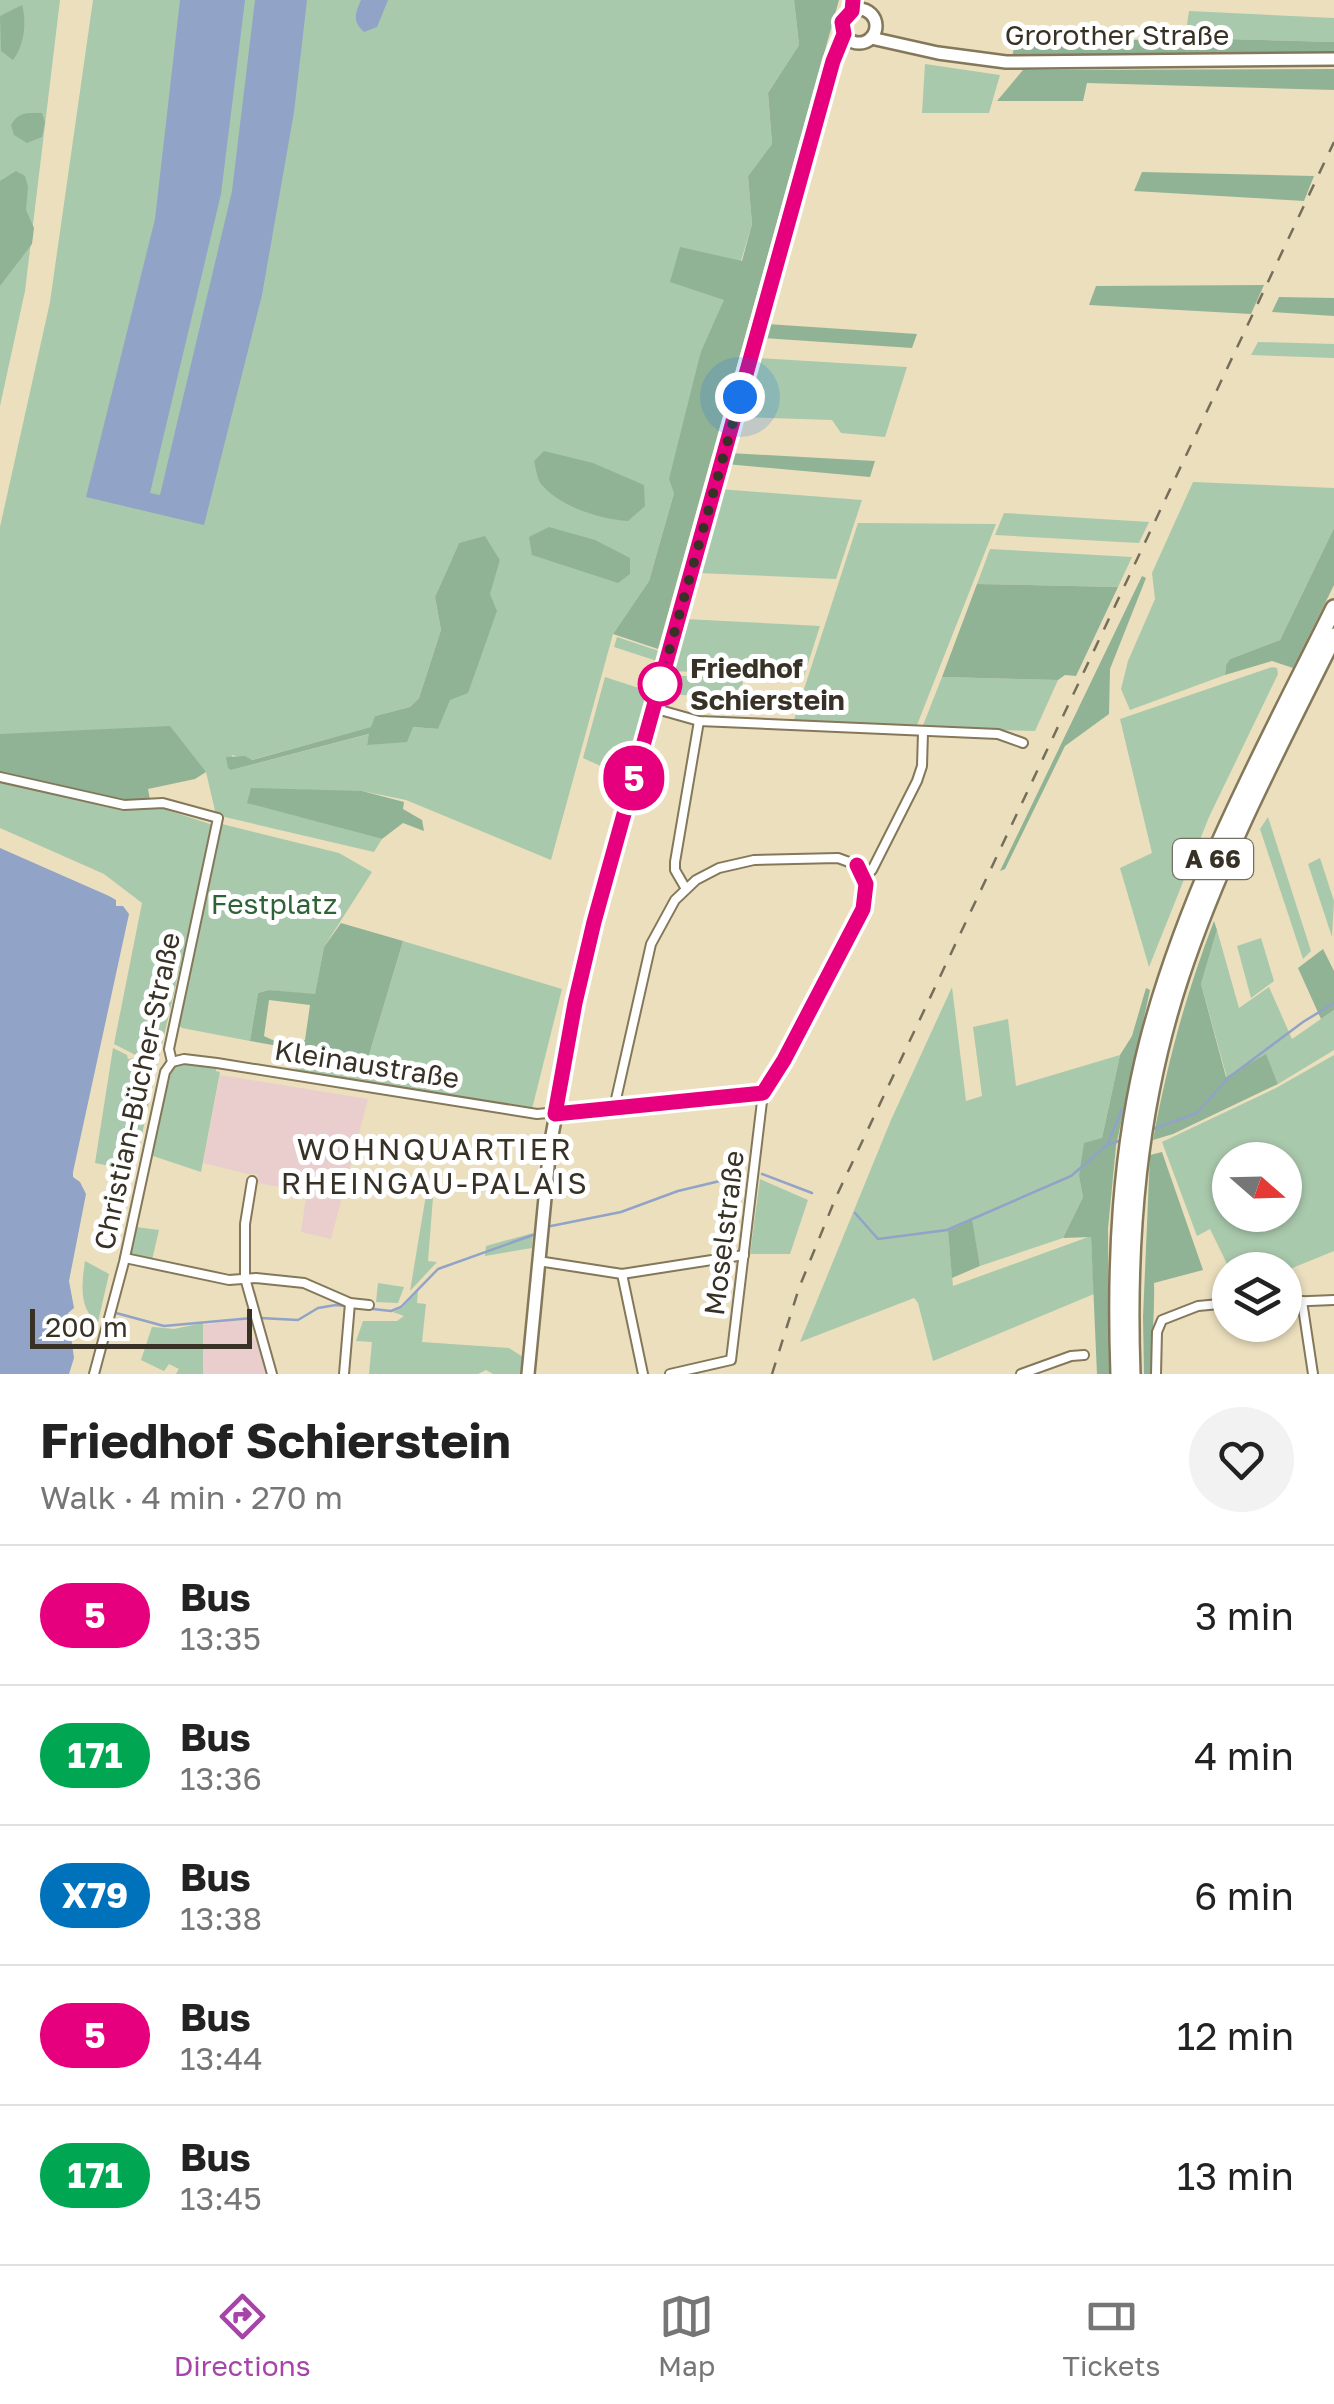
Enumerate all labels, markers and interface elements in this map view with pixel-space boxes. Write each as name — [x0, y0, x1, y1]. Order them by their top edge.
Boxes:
street label: Grorother Straße — [1005, 18, 1229, 51]
your location — [715, 372, 765, 422]
place label: Friedhof Schierstein — [690, 651, 845, 716]
marker: Friedhof Schierstein — [639, 663, 681, 705]
line badge: 5 — [602, 746, 666, 810]
text: 5 — [623, 757, 645, 799]
road number: A 66 — [1173, 839, 1253, 879]
park label: Festplatz — [211, 887, 337, 920]
street label: Christian-Bücher-Straße — [87, 929, 186, 1253]
street label: Kleinaustraße — [272, 1033, 462, 1094]
district label: WOHNQUARTIER RHEINGAU-PALAIS — [281, 1131, 589, 1201]
north arrow — [1212, 1142, 1302, 1232]
map controls — [1212, 1142, 1302, 1342]
street label: Moselstraße — [697, 1149, 750, 1317]
button: layers — [1212, 1252, 1302, 1342]
scale bar — [30, 1304, 252, 1348]
text: 200 m — [45, 1310, 128, 1343]
button: heart — [1189, 1407, 1294, 1512]
text: Friedhof Schierstein — [40, 1411, 511, 1469]
text: Walk · 4 min · 270 m — [40, 1478, 343, 1516]
text: Bus — [180, 1574, 251, 1619]
text: 3 min — [1195, 1593, 1294, 1638]
text: 5 — [84, 1594, 106, 1636]
text: 13:35 — [180, 1619, 261, 1657]
text: Bus — [180, 1714, 251, 1759]
text: 4 min — [1194, 1733, 1294, 1778]
text: 171 — [67, 1734, 123, 1776]
text: 13:36 — [180, 1759, 262, 1797]
text: Bus — [180, 1854, 251, 1899]
text: 6 min — [1194, 1873, 1294, 1918]
text: X79 — [62, 1874, 128, 1916]
text: 13:38 — [180, 1899, 262, 1937]
text: Bus — [180, 1994, 251, 2039]
text: 12 min — [1177, 2013, 1294, 2058]
text: 5 — [84, 2014, 106, 2056]
text: 13:44 — [180, 2039, 263, 2077]
text: Bus — [180, 2134, 251, 2179]
text: 13 min — [1177, 2153, 1294, 2198]
text: 171 — [67, 2154, 123, 2196]
text: 13:45 — [180, 2179, 262, 2217]
tab: Directions — [174, 2289, 311, 2382]
tab: Map — [658, 2289, 715, 2382]
tab: Tickets — [1063, 2289, 1160, 2382]

